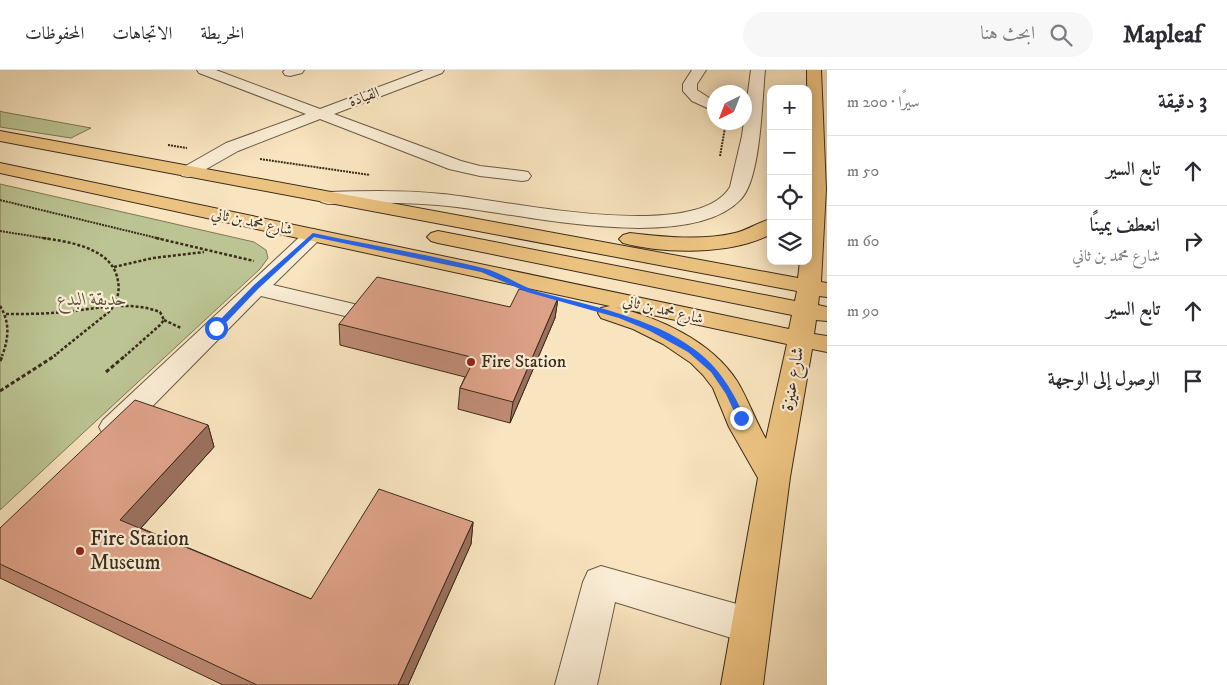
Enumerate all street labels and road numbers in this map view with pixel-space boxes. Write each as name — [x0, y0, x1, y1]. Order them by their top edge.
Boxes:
street label: القيادة — [346, 83, 382, 111]
street label: شارع محمد بن ثاني — [209, 204, 294, 243]
street label: شارع محمد بن ثاني — [620, 291, 705, 331]
street label: شارع عنيزة — [777, 345, 812, 413]

